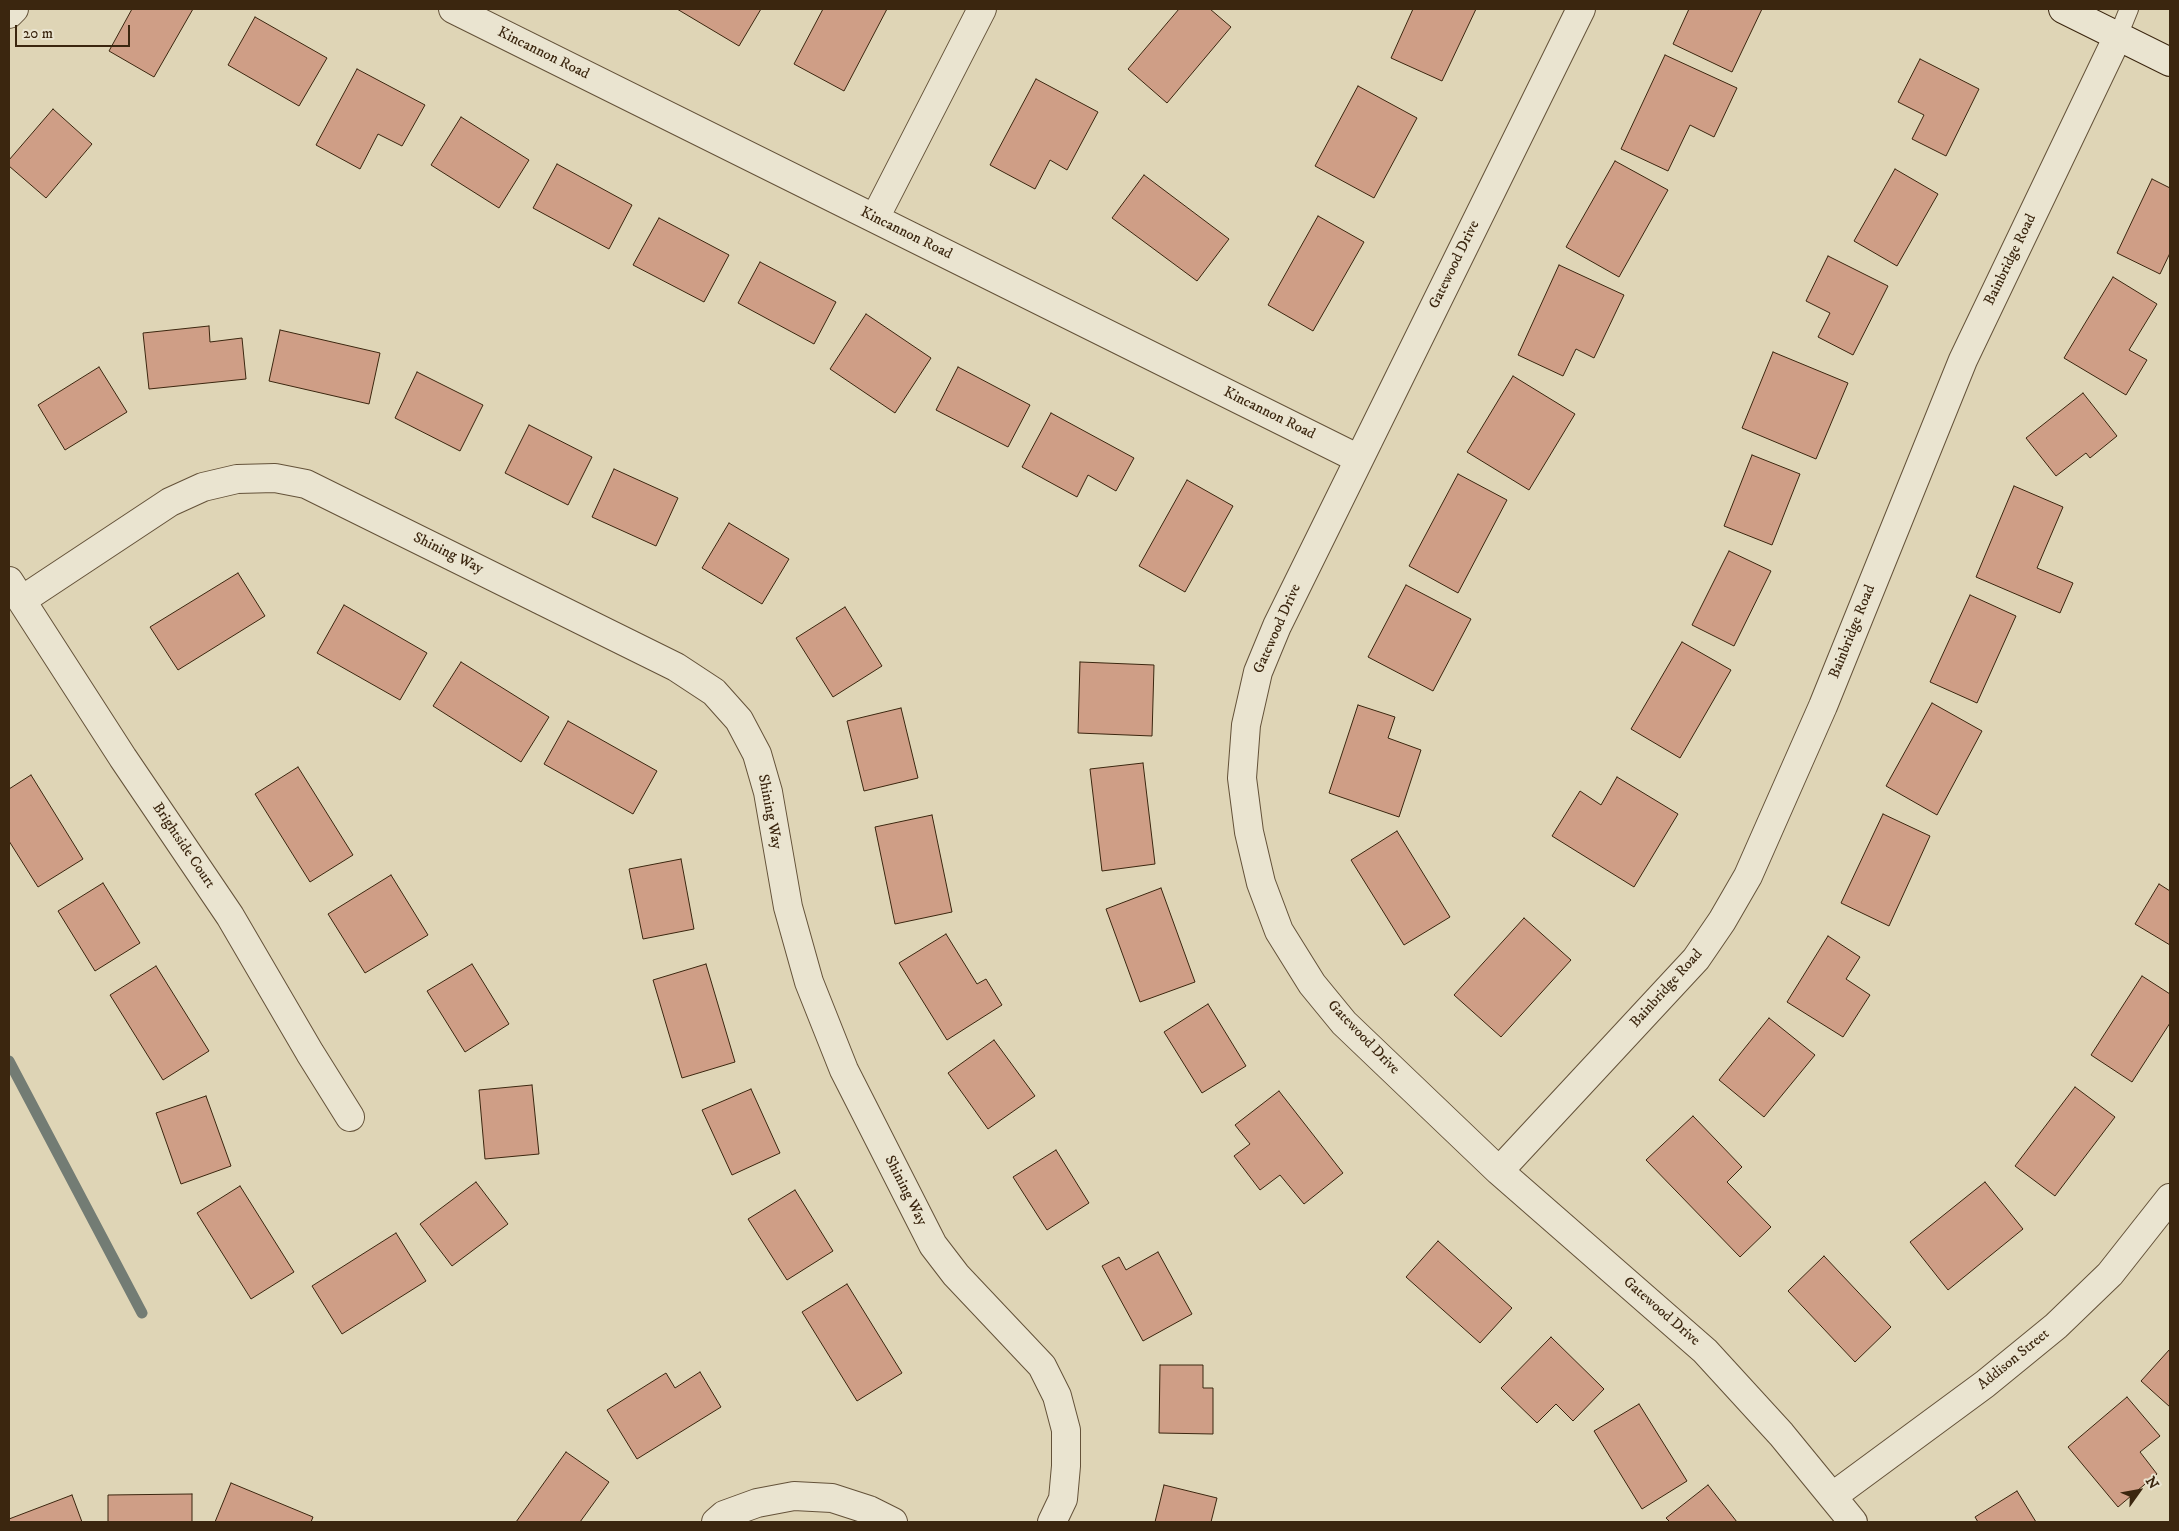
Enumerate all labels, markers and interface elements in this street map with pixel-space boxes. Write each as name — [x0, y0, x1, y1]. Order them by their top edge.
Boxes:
scale bar — [18, 15, 132, 47]
text: 20 m — [23, 24, 53, 43]
street label: Kincannon Road — [494, 24, 592, 84]
street label: Kincannon Road — [857, 204, 955, 264]
street label: Bainbridge Road — [1981, 211, 2041, 309]
street label: Gatewood Drive — [1426, 218, 1484, 312]
street label: Kincannon Road — [1220, 384, 1318, 444]
street label: Shining Way — [410, 529, 486, 579]
street label: Gatewood Drive — [1250, 581, 1306, 677]
street label: Bainbridge Road — [1826, 583, 1880, 681]
street label: Shining Way — [753, 773, 785, 851]
street label: Brightside Court — [148, 800, 218, 892]
street label: Bainbridge Road — [1627, 946, 1707, 1032]
street label: Gatewood Drive — [1323, 997, 1403, 1079]
street label: Shining Way — [880, 1153, 930, 1229]
street label: Gatewood Drive — [1619, 1274, 1703, 1350]
street label: Addison Street — [1974, 1326, 2054, 1394]
north arrow — [2114, 1466, 2164, 1516]
text: N — [2141, 1473, 2162, 1493]

